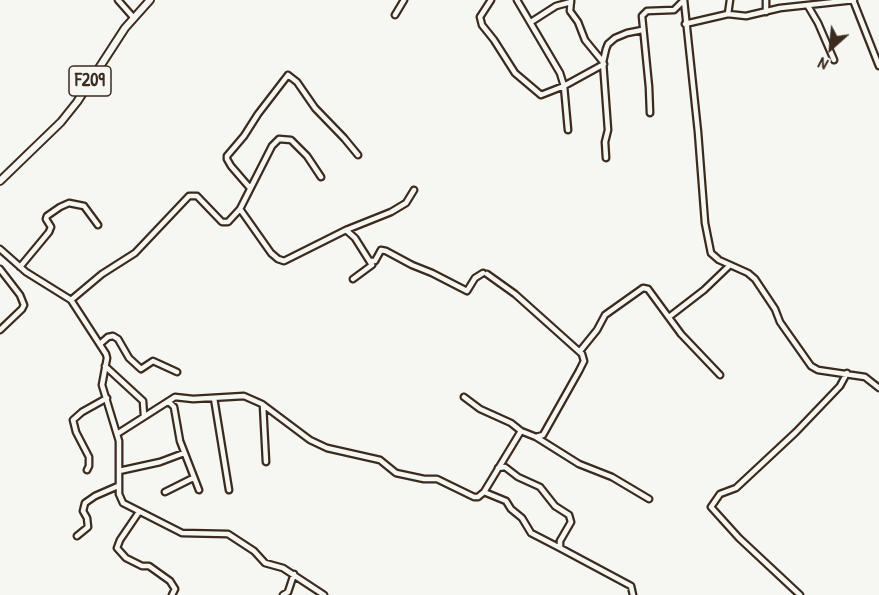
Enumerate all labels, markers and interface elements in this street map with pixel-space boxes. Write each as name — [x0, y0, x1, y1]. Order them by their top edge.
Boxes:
north arrow — [801, 18, 861, 78]
text: N — [814, 52, 832, 76]
road number: F209 — [69, 66, 111, 96]

